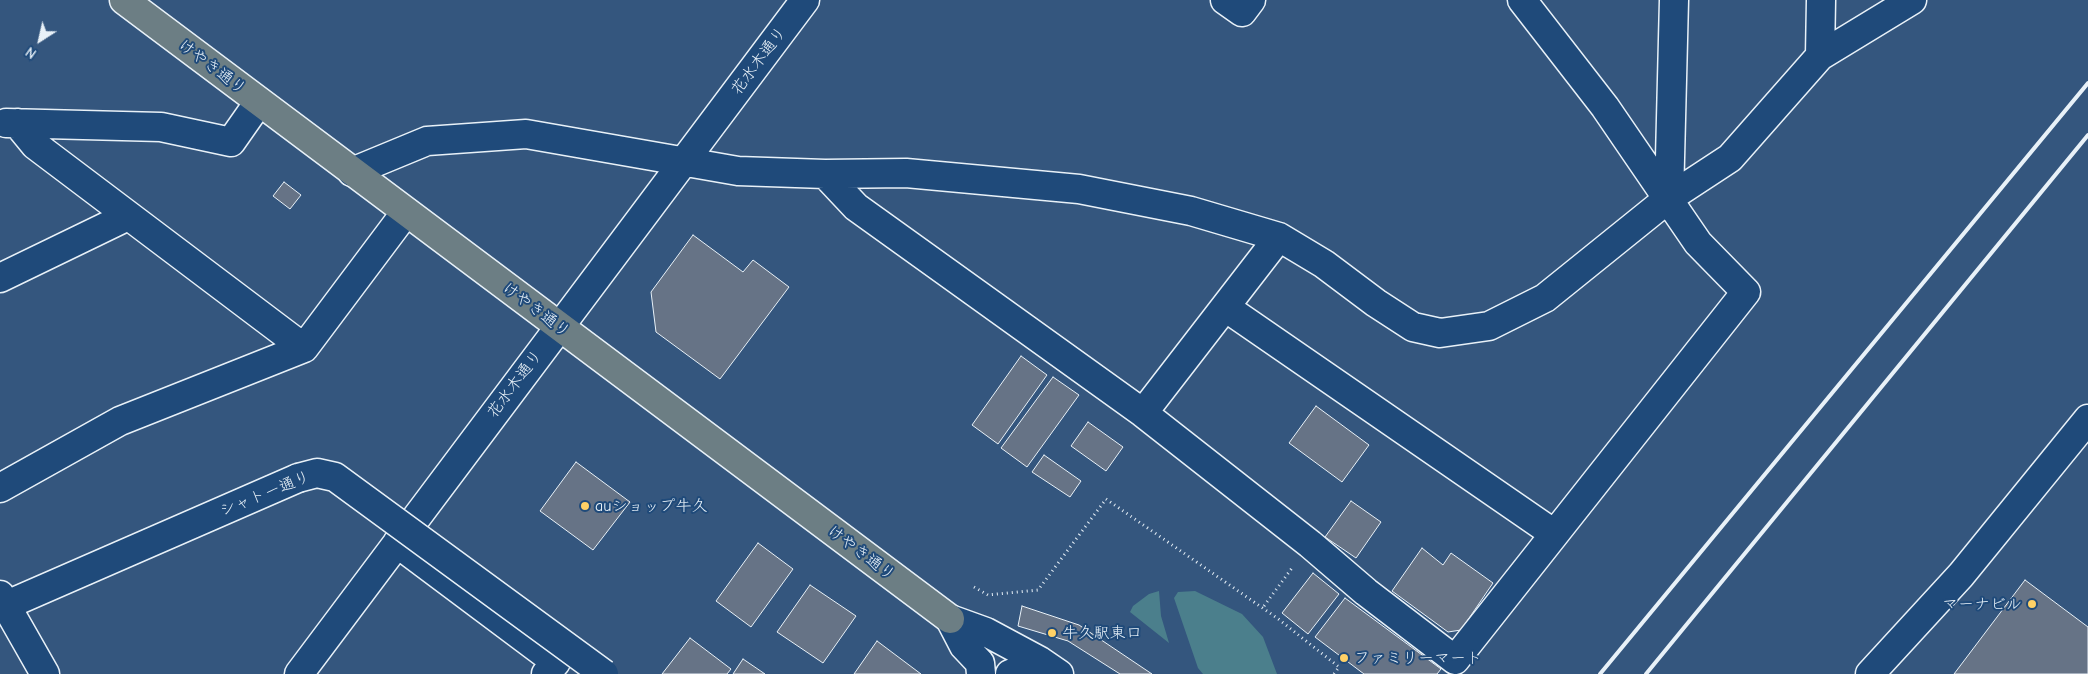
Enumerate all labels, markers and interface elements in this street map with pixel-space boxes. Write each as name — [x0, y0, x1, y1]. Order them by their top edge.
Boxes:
north arrow — [15, 15, 65, 65]
street label: 花水木通り — [727, 23, 791, 99]
street label: けやき通り — [174, 35, 250, 99]
text: N — [22, 43, 40, 62]
street label: けやき通り — [498, 278, 574, 342]
street label: 花水木通り — [483, 346, 547, 422]
street label: シャトー通り — [217, 467, 313, 521]
place label: auショップ牛久 — [595, 496, 707, 516]
marker: auショップ牛久 — [579, 500, 591, 512]
street label: けやき通り — [823, 521, 899, 585]
place label: マーナビル — [1942, 594, 2022, 614]
marker: マーナビル — [2026, 598, 2038, 610]
place label: 牛久駅東口 — [1062, 623, 1142, 643]
marker: 牛久駅東口 — [1046, 627, 1058, 639]
place label: ファミリーマート — [1354, 648, 1482, 668]
marker: ファミリーマート — [1338, 652, 1350, 664]

